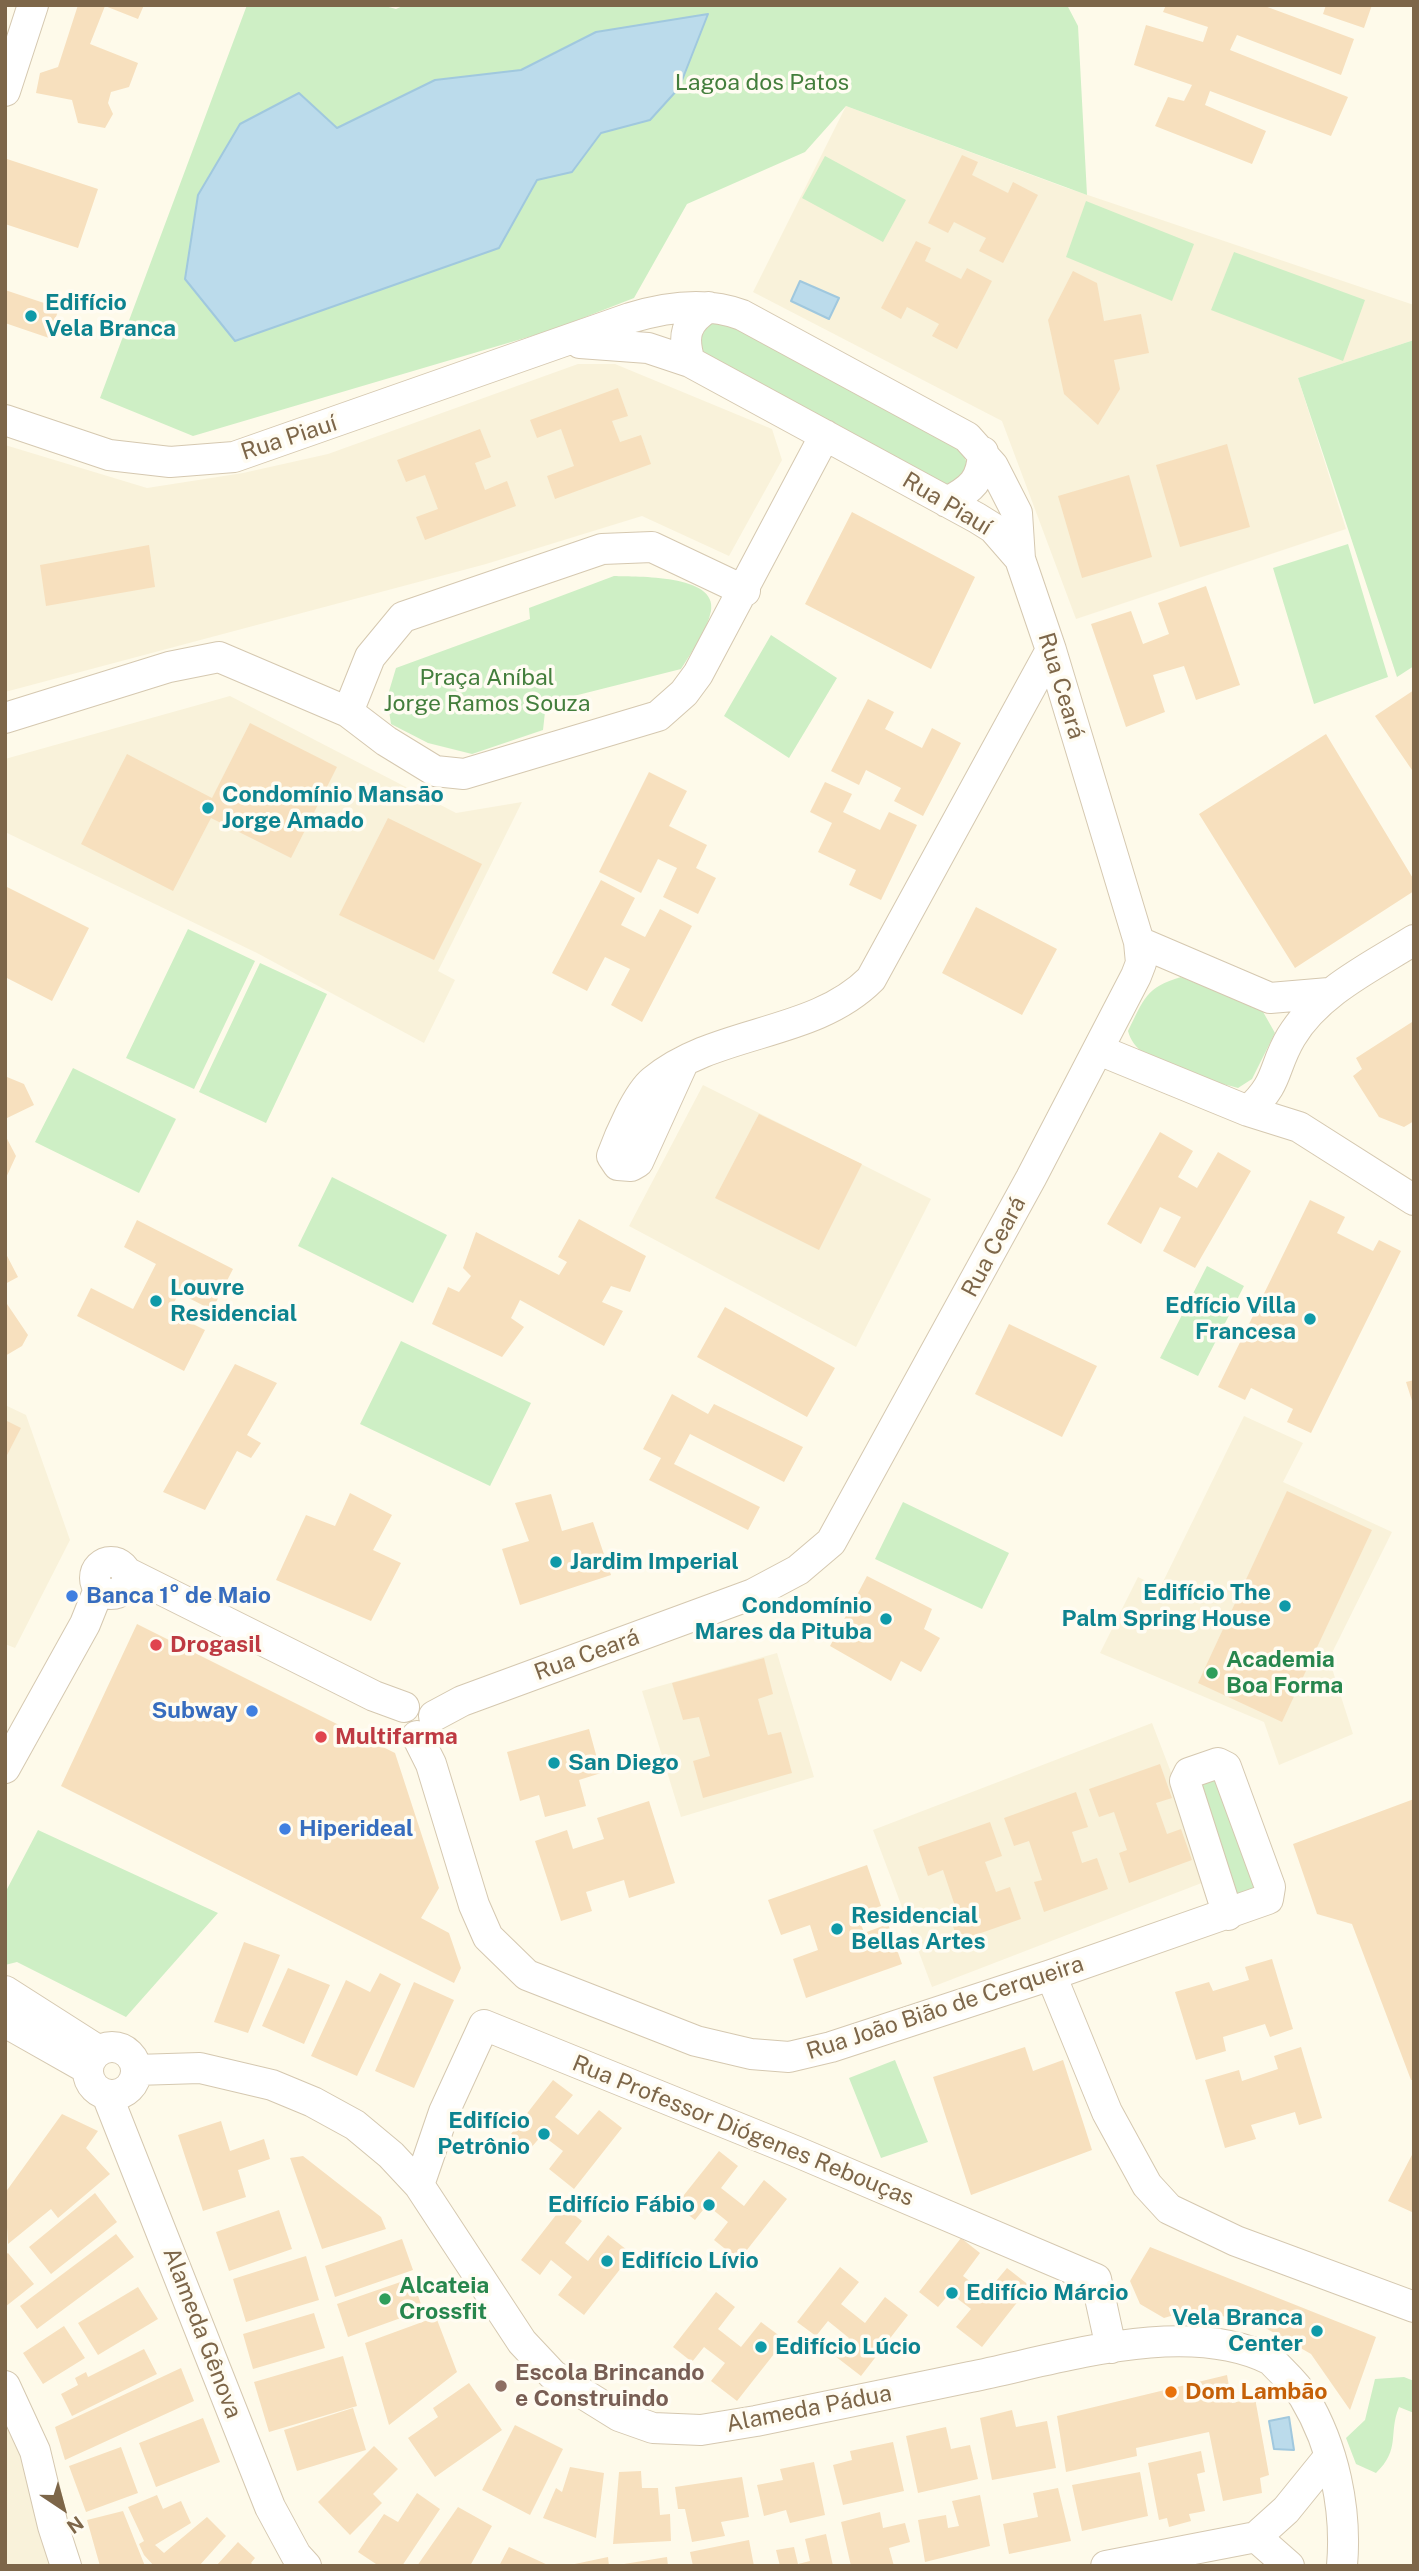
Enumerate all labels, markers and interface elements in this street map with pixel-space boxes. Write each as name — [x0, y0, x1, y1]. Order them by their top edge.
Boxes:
park label: Lagoa dos Patos — [675, 69, 849, 97]
place label: Edifício Vela Branca — [45, 289, 176, 343]
marker: Edifício Vela Branca — [23, 308, 39, 324]
street label: Rua Piauí — [238, 410, 340, 466]
street label: Rua Piauí — [897, 467, 997, 541]
street label: Rua Ceará — [1032, 630, 1090, 742]
park label: Praça Aníbal Jorge Ramos Souza — [384, 664, 590, 718]
place label: Condomínio Mansão Jorge Amado — [222, 781, 444, 835]
marker: Condomínio Mansão Jorge Amado — [200, 800, 216, 816]
street label: Rua Ceará — [956, 1192, 1032, 1302]
place label: Louvre Residencial — [170, 1274, 297, 1328]
place label: Edfício Villa Francesa — [1165, 1292, 1296, 1346]
marker: Louvre Residencial — [148, 1293, 164, 1309]
marker: Edfício Villa Francesa — [1302, 1311, 1318, 1327]
place label: Jardim Imperial — [570, 1548, 739, 1576]
marker: Jardim Imperial — [548, 1554, 564, 1570]
place label: Edifício The Palm Spring House — [1062, 1579, 1271, 1633]
place label: Banca 1° de Maio — [86, 1582, 271, 1610]
marker: Banca 1° de Maio — [64, 1588, 80, 1604]
place label: Condomínio Mares da Pituba — [694, 1592, 872, 1646]
marker: Edifício The Palm Spring House — [1277, 1598, 1293, 1614]
marker: Condomínio Mares da Pituba — [878, 1611, 894, 1627]
street label: Rua Ceará — [531, 1623, 643, 1687]
place label: Drogasil — [170, 1631, 262, 1659]
marker: Drogasil — [148, 1637, 164, 1653]
place label: Academia Boa Forma — [1226, 1646, 1343, 1700]
marker: Academia Boa Forma — [1204, 1665, 1220, 1681]
place label: Subway — [151, 1697, 238, 1725]
marker: Subway — [244, 1703, 260, 1719]
place label: Multifarma — [335, 1723, 458, 1751]
marker: Multifarma — [313, 1729, 329, 1745]
place label: San Diego — [568, 1749, 679, 1777]
marker: San Diego — [546, 1755, 562, 1771]
place label: Hiperideal — [299, 1815, 414, 1843]
marker: Hiperideal — [277, 1821, 293, 1837]
place label: Residencial Bellas Artes — [851, 1902, 986, 1956]
marker: Residencial Bellas Artes — [829, 1921, 845, 1937]
street label: Rua João Bião de Cerqueira — [803, 1950, 1087, 2066]
street label: Rua Professor Diógenes Rebouças — [568, 2050, 918, 2212]
place label: Edifício Petrônio — [437, 2107, 530, 2161]
marker: Edifício Petrônio — [536, 2126, 552, 2142]
place label: Edifício Fábio — [548, 2191, 695, 2219]
marker: Edifício Fábio — [701, 2197, 717, 2213]
street label: Alameda Gênova — [157, 2244, 247, 2422]
place label: Edifício Lívio — [621, 2247, 759, 2275]
marker: Edifício Lívio — [599, 2253, 615, 2269]
place label: Alcateia Crossfit — [399, 2272, 489, 2326]
place label: Edifício Márcio — [966, 2279, 1128, 2307]
marker: Edifício Márcio — [944, 2285, 960, 2301]
marker: Alcateia Crossfit — [377, 2291, 393, 2307]
place label: Vela Branca Center — [1172, 2304, 1303, 2358]
marker: Vela Branca Center — [1309, 2323, 1325, 2339]
place label: Edifício Lúcio — [775, 2333, 921, 2361]
marker: Edifício Lúcio — [753, 2339, 769, 2355]
place label: Escola Brincando e Construindo — [515, 2359, 705, 2413]
marker: Escola Brincando e Construindo — [493, 2378, 509, 2394]
place label: Dom Lambão — [1185, 2378, 1327, 2406]
street label: Alameda Pádua — [724, 2379, 894, 2439]
marker: Dom Lambão — [1163, 2384, 1179, 2400]
north arrow — [28, 2473, 98, 2543]
text: N — [63, 2512, 88, 2538]

